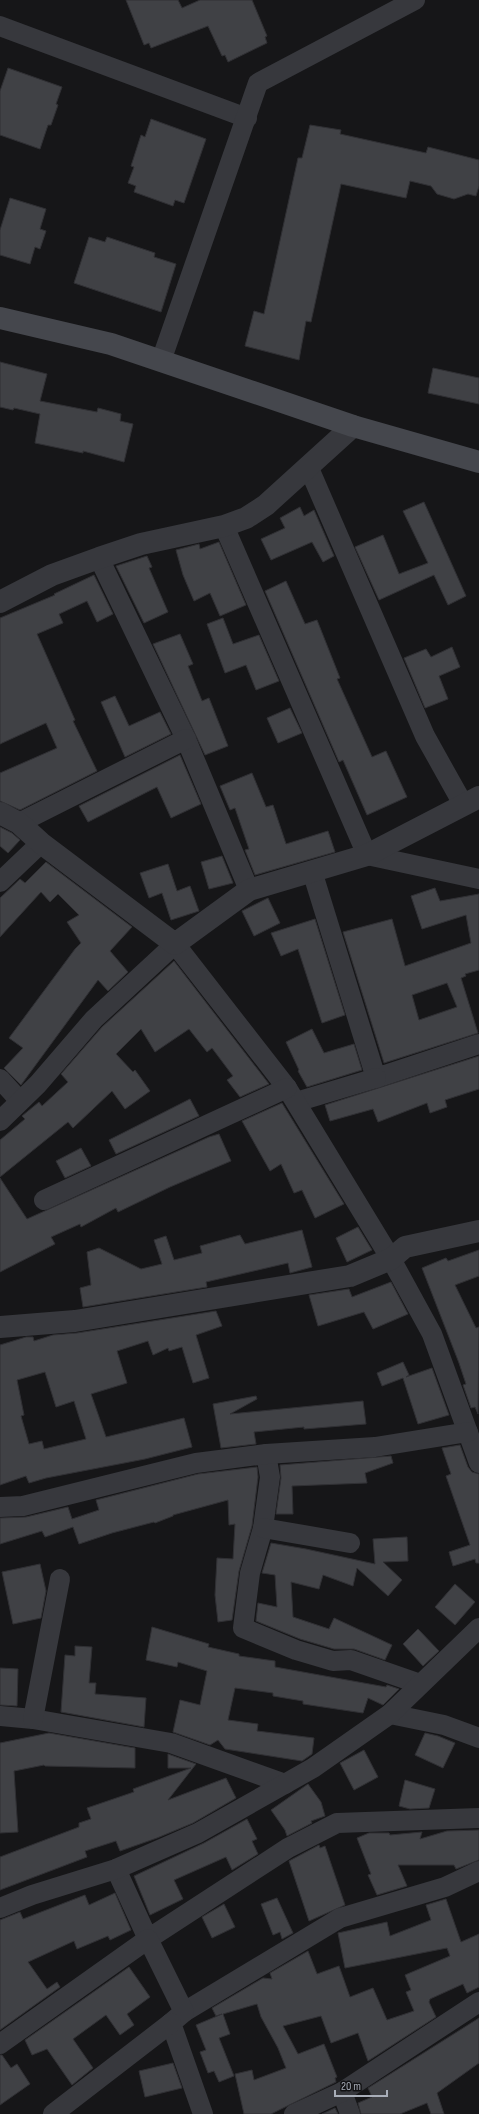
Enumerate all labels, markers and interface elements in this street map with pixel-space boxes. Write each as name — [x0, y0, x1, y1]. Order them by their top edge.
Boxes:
scale bar — [335, 2072, 387, 2098]
text: 20 m — [341, 2079, 361, 2094]

